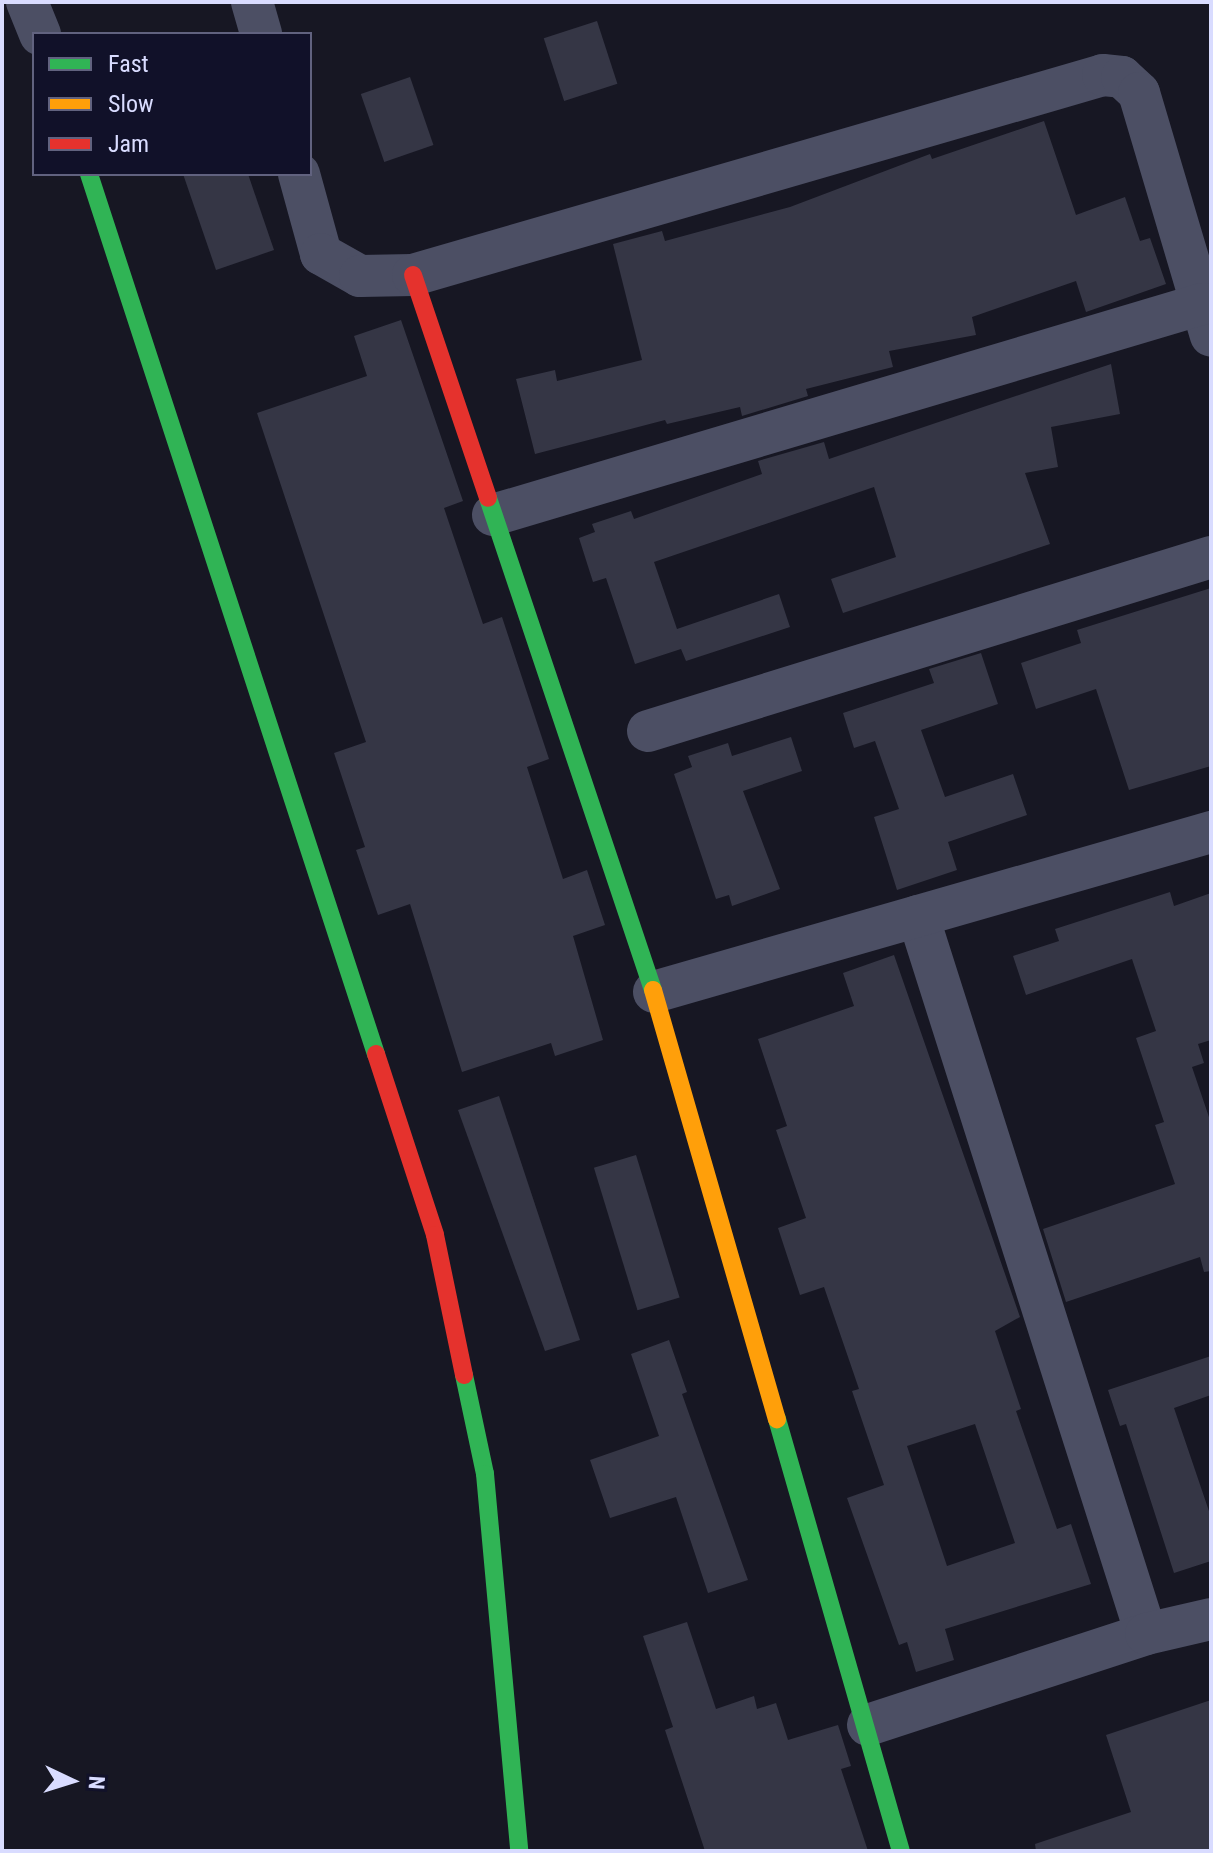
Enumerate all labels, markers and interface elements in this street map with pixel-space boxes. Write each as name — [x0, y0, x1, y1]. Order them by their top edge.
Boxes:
legend — [32, 32, 312, 176]
text: Fast — [108, 50, 149, 78]
text: Slow — [108, 90, 154, 118]
text: Jam — [108, 130, 149, 158]
north arrow — [32, 1741, 112, 1821]
text: N — [84, 1775, 109, 1790]

